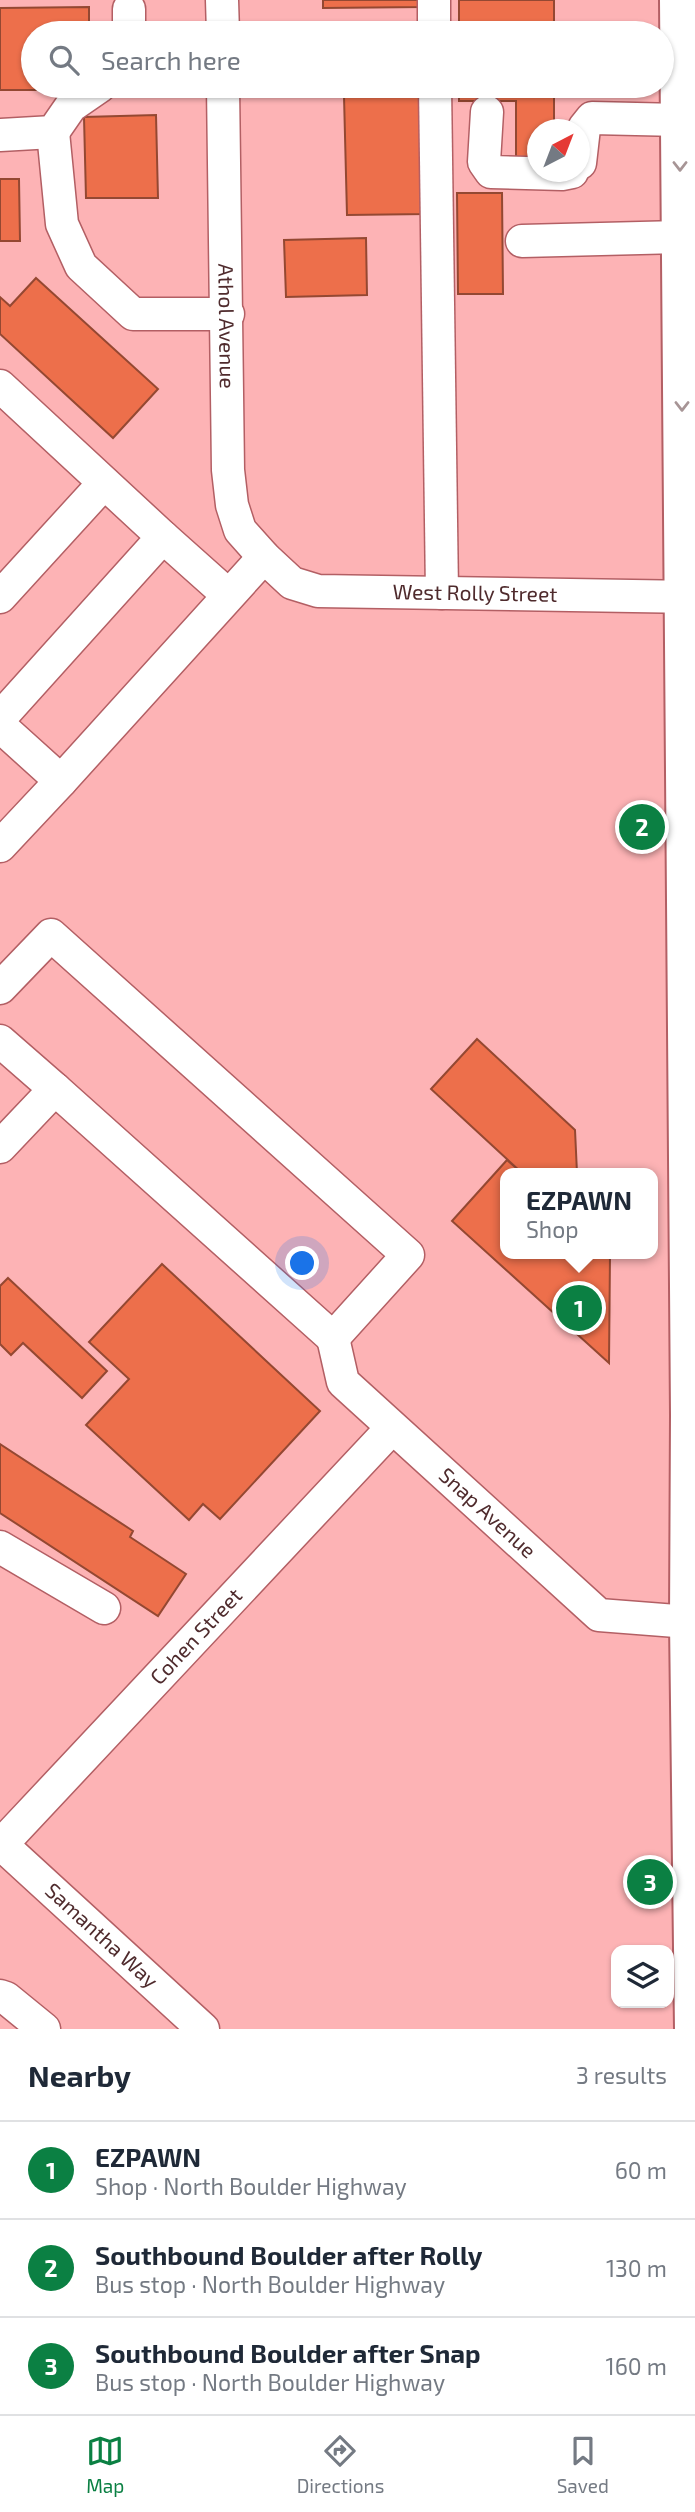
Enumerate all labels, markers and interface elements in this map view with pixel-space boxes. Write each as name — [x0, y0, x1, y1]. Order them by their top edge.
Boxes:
search box — [21, 21, 674, 98]
icon: search — [45, 41, 83, 79]
text: Search here — [101, 44, 241, 75]
north arrow — [527, 119, 590, 182]
one-way arrow — [672, 161, 688, 172]
street label: Athol Avenue — [214, 263, 241, 389]
one-way arrow — [674, 402, 690, 412]
street label: West Rolly Street — [392, 578, 558, 606]
pin: 2 — [619, 801, 665, 853]
popup — [500, 1168, 658, 1259]
text: EZPAWN — [526, 1184, 632, 1215]
text: Shop — [526, 1215, 579, 1243]
your location — [285, 1246, 319, 1280]
pin: 1 — [556, 1282, 602, 1334]
street label: Snap Avenue — [434, 1462, 542, 1562]
street label: Cohen Street — [144, 1582, 246, 1689]
pin: 3 — [627, 1856, 673, 1908]
street label: Samantha Way — [41, 1877, 164, 1993]
map controls — [611, 1945, 674, 2008]
button: layers — [611, 1945, 674, 2008]
text: Nearby — [28, 2057, 131, 2093]
text: 3 results — [576, 2061, 667, 2089]
text: EZPAWN — [95, 2141, 201, 2172]
text: 1 — [46, 2156, 56, 2184]
text: 60 m — [615, 2156, 667, 2184]
text: Shop · North Boulder Highway — [95, 2172, 407, 2200]
text: Southbound Boulder after Rolly — [95, 2239, 483, 2270]
text: 2 — [44, 2254, 58, 2282]
text: 130 m — [606, 2254, 667, 2282]
text: Bus stop · North Boulder Highway — [95, 2270, 445, 2298]
text: Southbound Boulder after Snap — [95, 2337, 481, 2368]
text: 3 — [44, 2352, 58, 2380]
text: 160 m — [606, 2352, 667, 2380]
text: Bus stop · North Boulder Highway — [95, 2368, 445, 2396]
tab: Map — [86, 2432, 124, 2497]
tab: Directions — [297, 2432, 384, 2497]
tab: Saved — [557, 2432, 609, 2497]

